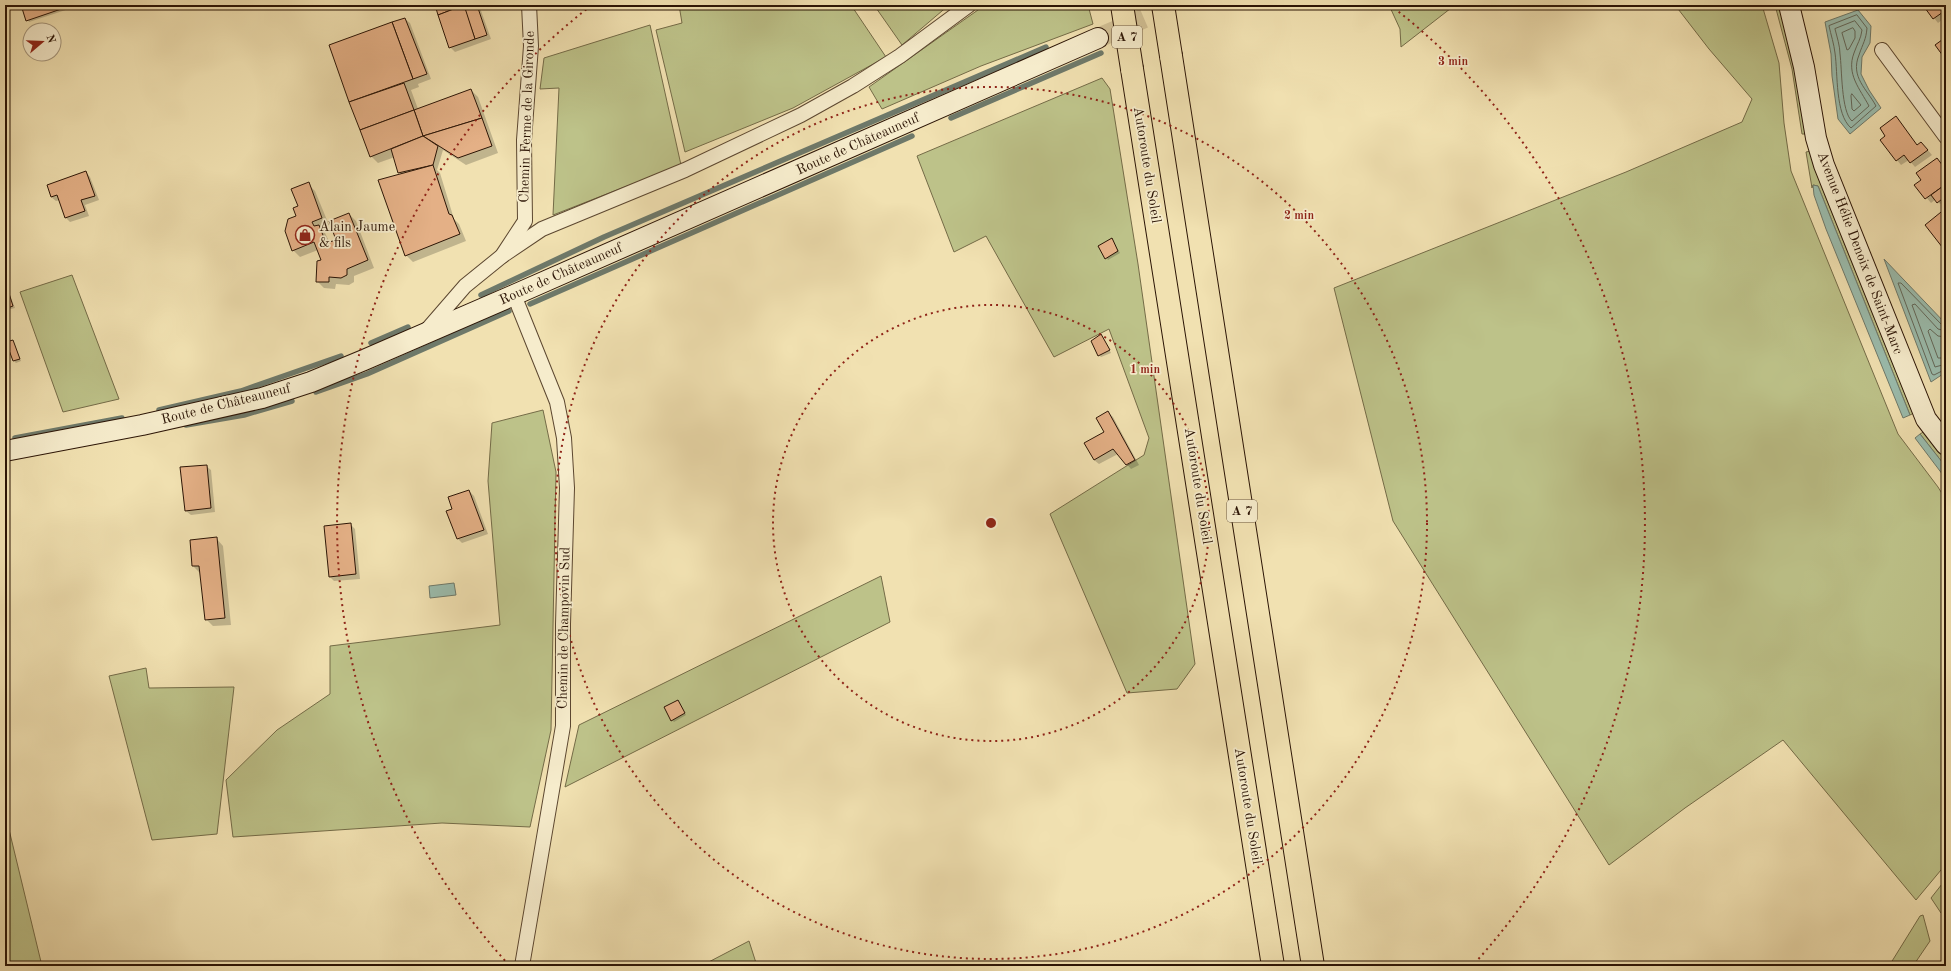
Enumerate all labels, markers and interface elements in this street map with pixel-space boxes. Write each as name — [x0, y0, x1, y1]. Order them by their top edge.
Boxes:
north arrow — [22, 22, 62, 62]
road number: A 7 — [1112, 26, 1142, 48]
street label: Chemin Ferme de la Gironde — [517, 31, 537, 203]
text: N — [43, 33, 57, 46]
text: 3 min — [1438, 56, 1468, 68]
street label: Autoroute du Soleil — [1131, 106, 1163, 224]
street label: Route de Châteauneuf — [794, 110, 923, 177]
street label: Avenue Hélie Denoix de Saint-Marc — [1815, 150, 1905, 356]
text: 2 min — [1284, 210, 1314, 222]
place label: Alain Jaume & fils — [319, 220, 395, 250]
shop icon: Alain Jaume & fils — [294, 224, 316, 246]
street label: Route de Châteauneuf — [497, 240, 626, 307]
text: 1 min — [1130, 364, 1160, 376]
street label: Route de Châteauneuf — [160, 381, 294, 427]
street label: Autoroute du Soleil — [1182, 427, 1214, 545]
road number: A 7 — [1227, 500, 1257, 522]
centre of rings — [984, 516, 998, 530]
street label: Chemin de Champovin Sud — [556, 547, 572, 709]
street label: Autoroute du Soleil — [1232, 747, 1264, 865]

